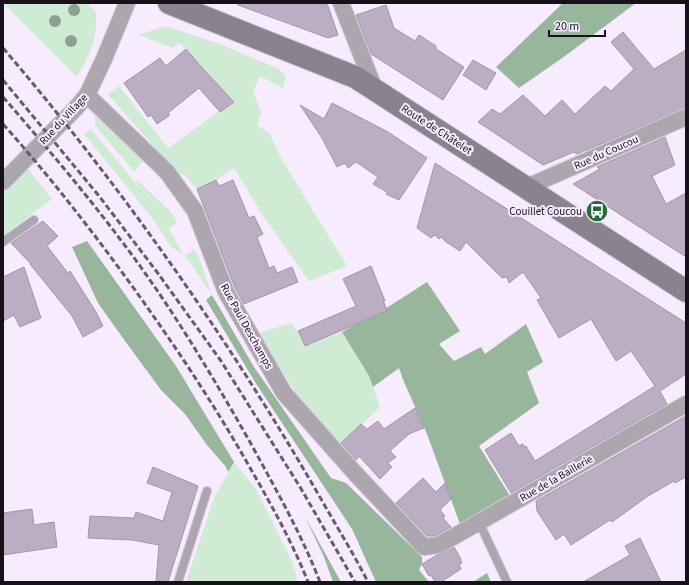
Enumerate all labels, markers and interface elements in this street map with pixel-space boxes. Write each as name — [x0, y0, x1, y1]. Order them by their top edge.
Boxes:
scale bar — [549, 12, 605, 38]
text: 20 m — [555, 18, 579, 35]
street label: Rue du Village — [36, 90, 91, 148]
street label: Route de Châtelet — [398, 101, 475, 158]
street label: Rue du Coucou — [572, 132, 641, 173]
bus stop icon: Couillet Coucou — [584, 198, 610, 224]
place label: Couillet Coucou — [509, 204, 582, 219]
street label: Rue Paul Deschamps — [217, 281, 276, 372]
street label: Rue de la Baillerie — [517, 451, 596, 505]

